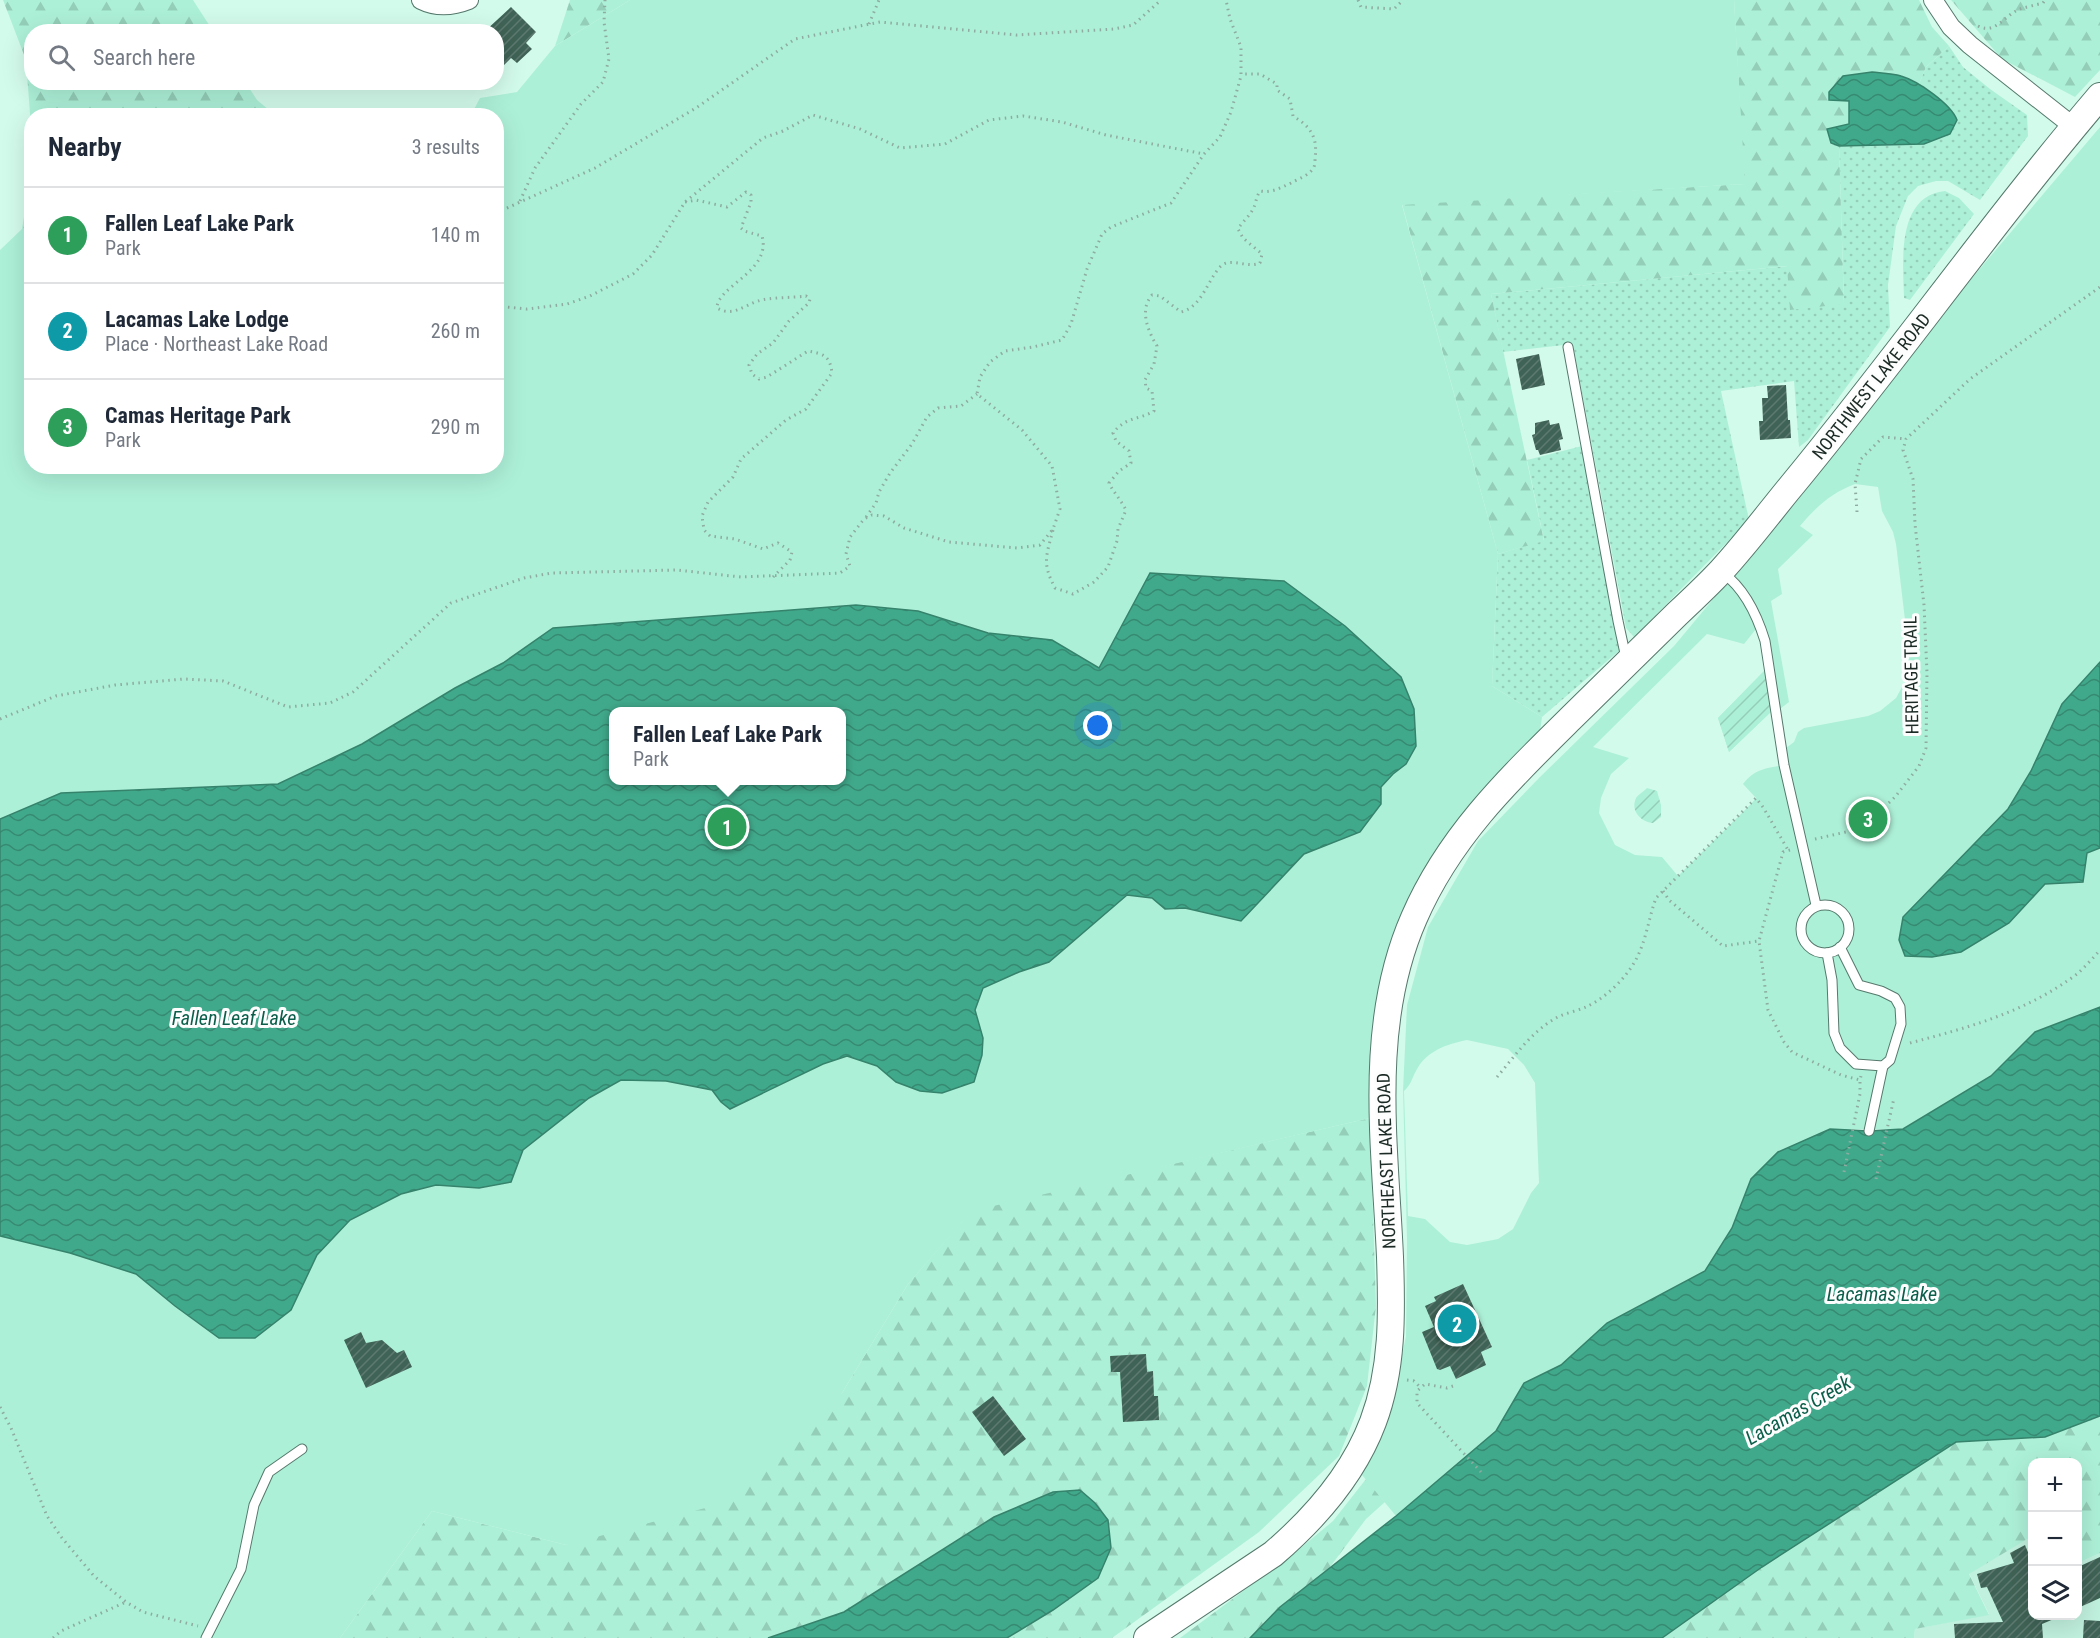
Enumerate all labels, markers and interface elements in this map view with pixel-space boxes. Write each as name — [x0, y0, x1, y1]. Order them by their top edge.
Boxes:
search box — [24, 24, 504, 90]
icon: search — [45, 41, 78, 74]
text: Search here — [93, 45, 195, 70]
text: Nearby — [48, 132, 122, 162]
text: 3 results — [412, 135, 480, 159]
text: Fallen Leaf Lake Park — [105, 211, 294, 236]
text: 1 — [62, 223, 73, 247]
text: 140 m — [431, 223, 480, 247]
text: Park — [105, 236, 141, 260]
text: Lacamas Lake Lodge — [105, 307, 289, 332]
street label: NORTHWEST LAKE ROAD — [1808, 309, 1934, 463]
text: 2 — [62, 319, 73, 343]
text: 260 m — [431, 319, 480, 343]
text: Place · Northeast Lake Road — [105, 332, 328, 356]
text: Camas Heritage Park — [105, 403, 291, 428]
text: 3 — [62, 415, 73, 439]
text: 290 m — [431, 415, 480, 439]
text: Park — [105, 428, 141, 452]
street label: HERITAGE TRAIL — [1899, 615, 1923, 734]
popup — [609, 707, 846, 785]
your location — [1083, 711, 1112, 740]
text: Fallen Leaf Lake Park — [633, 722, 822, 747]
text: Park — [633, 747, 669, 771]
pin: 3 — [1848, 796, 1888, 842]
pin: 1 — [708, 804, 746, 850]
water label: Fallen Leaf Lake — [172, 1006, 296, 1030]
street label: NORTHEAST LAKE ROAD — [1372, 1073, 1400, 1249]
water label: Lacamas Lake — [1827, 1282, 1937, 1306]
pin: 2 — [1438, 1302, 1476, 1346]
water label: Lacamas Creek — [1741, 1370, 1856, 1450]
map controls — [2028, 1458, 2082, 1620]
button: + — [2028, 1458, 2082, 1512]
button: − — [2028, 1512, 2082, 1566]
button: layers — [2028, 1566, 2082, 1620]

